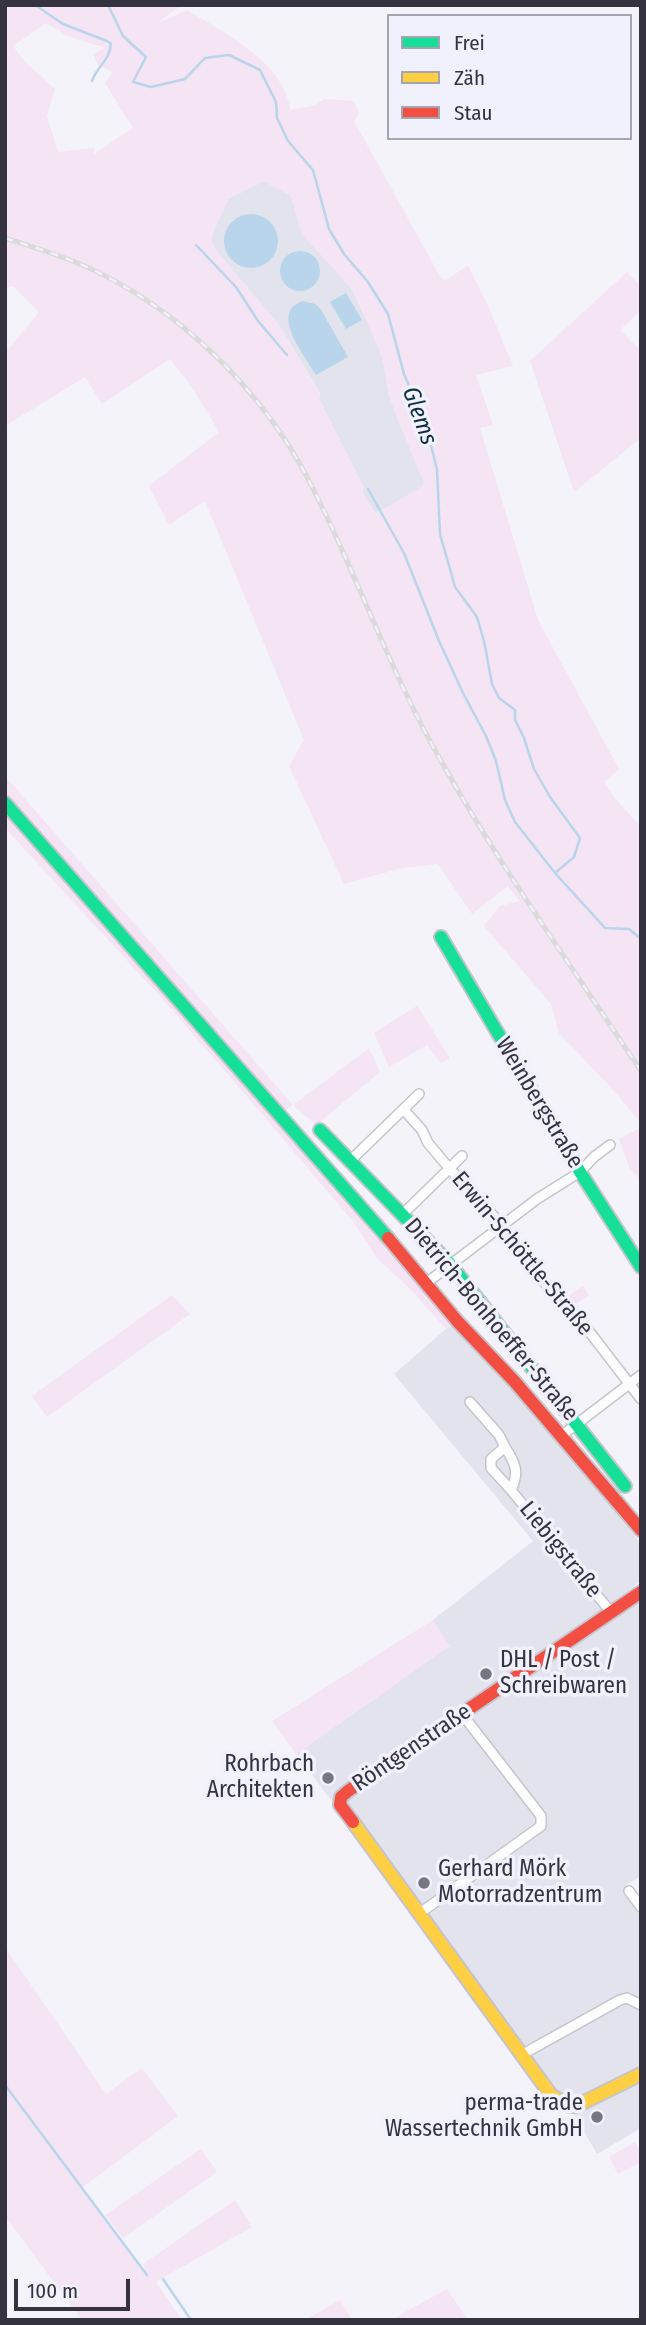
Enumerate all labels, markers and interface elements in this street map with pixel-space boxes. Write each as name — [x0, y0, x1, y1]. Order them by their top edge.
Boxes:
legend — [387, 14, 632, 140]
text: Frei — [454, 30, 485, 56]
text: Zäh — [454, 65, 485, 91]
text: Stau — [454, 100, 492, 126]
water label: Glems — [395, 383, 443, 449]
street label: Weinbergstraße — [489, 1033, 589, 1173]
street label: Erwin-Schöttle-Straße — [445, 1166, 599, 1342]
street label: Dietrich-Bonhoeffer-Straße — [398, 1213, 584, 1427]
street label: Liebigstraße — [513, 1496, 607, 1604]
place label: DHL / Post / Schreibwaren — [500, 1647, 627, 1701]
marker: DHL / Post / Schreibwaren — [478, 1666, 494, 1682]
street label: Röntgenstraße — [347, 1698, 477, 1798]
place label: Rohrbach Architekten — [207, 1751, 314, 1805]
marker: Rohrbach Architekten — [320, 1770, 336, 1786]
place label: Gerhard Mörk Motorradzentrum — [438, 1856, 602, 1910]
marker: Gerhard Mörk Motorradzentrum — [416, 1875, 432, 1891]
place label: perma-trade Wassertechnik GmbH — [385, 2090, 583, 2144]
marker: perma-trade Wassertechnik GmbH — [589, 2109, 605, 2125]
scale bar — [18, 2266, 133, 2310]
text: 100 m — [27, 2278, 78, 2304]

